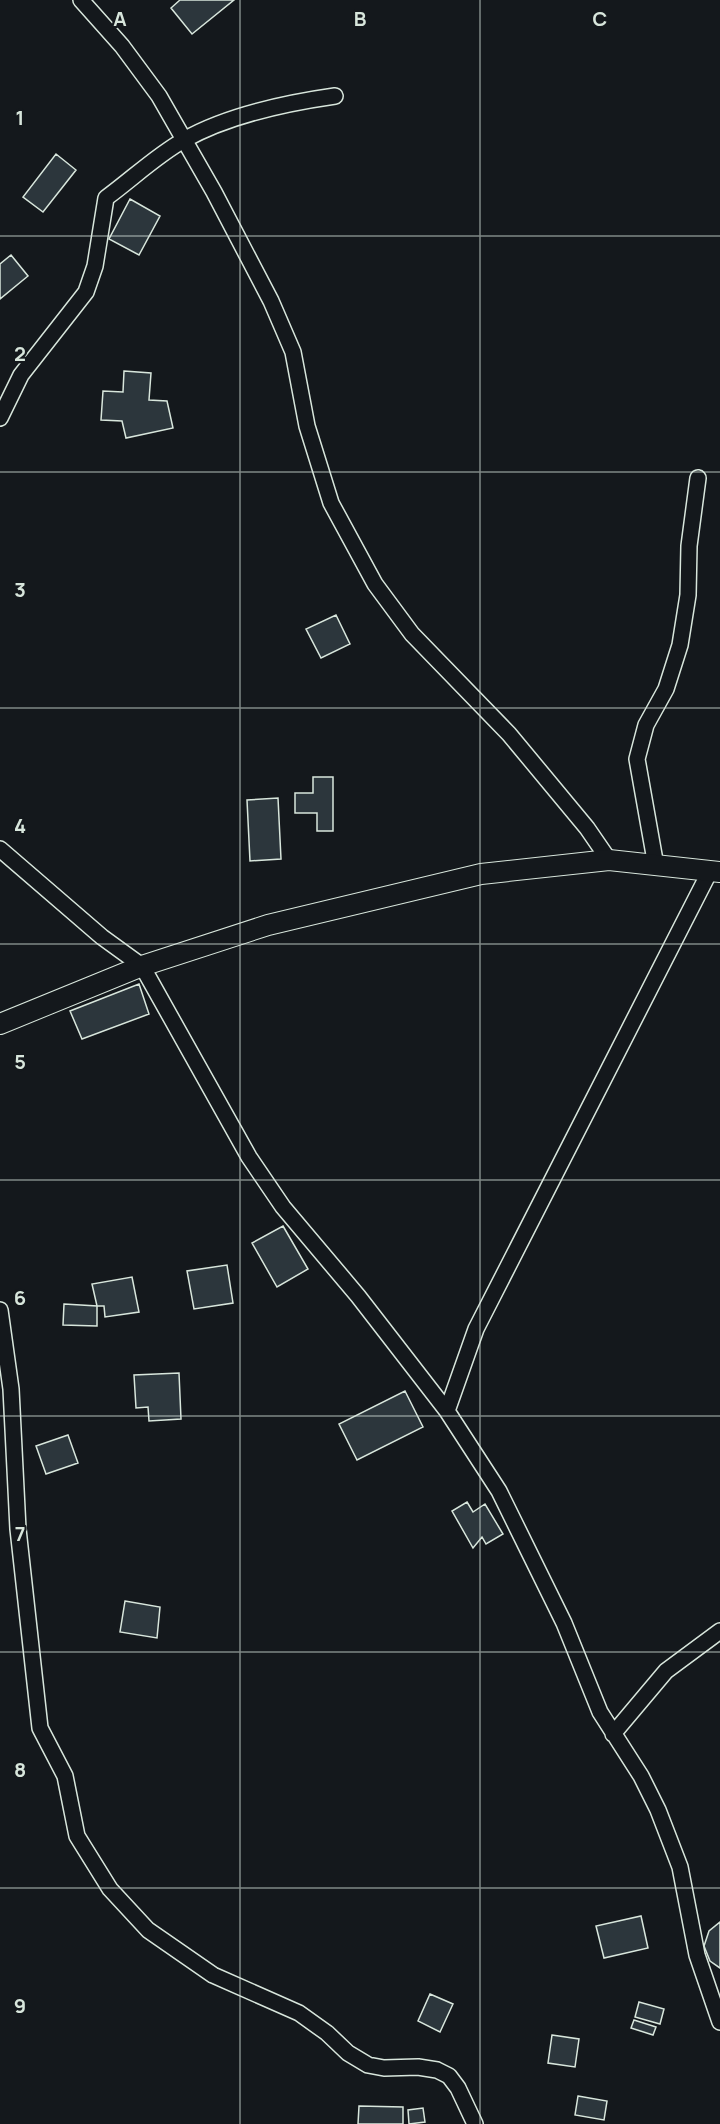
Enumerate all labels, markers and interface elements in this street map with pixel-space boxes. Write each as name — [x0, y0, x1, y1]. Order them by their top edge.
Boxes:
text: A — [113, 5, 127, 32]
text: B — [354, 5, 367, 32]
text: C — [593, 5, 607, 32]
text: 1 — [16, 104, 24, 131]
text: 2 — [14, 340, 26, 367]
text: 3 — [14, 576, 26, 603]
text: 4 — [14, 812, 26, 839]
text: 5 — [14, 1048, 26, 1075]
text: 6 — [14, 1284, 26, 1311]
text: 7 — [15, 1520, 25, 1547]
text: 8 — [14, 1756, 26, 1783]
text: 9 — [14, 1992, 26, 2019]

